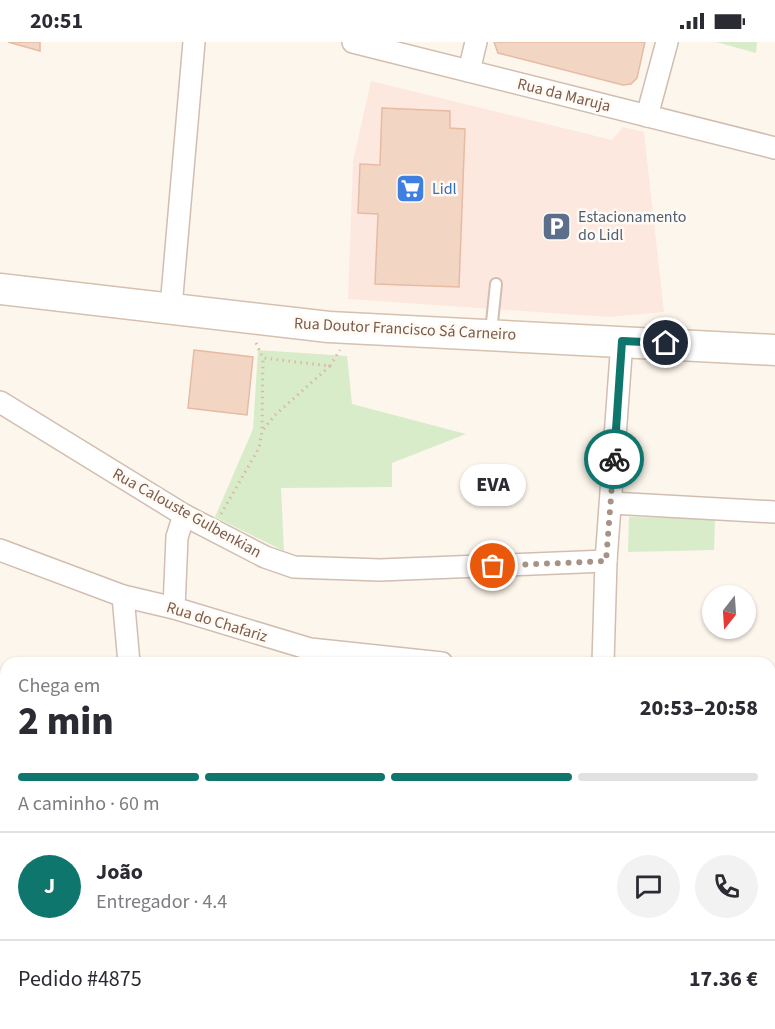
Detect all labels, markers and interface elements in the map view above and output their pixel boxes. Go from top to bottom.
text: 20:51 [30,5,83,37]
street label: Rua da Maruja [515,73,613,117]
supermarket icon: Lidl [395,173,427,205]
place label: Lidl [432,178,457,200]
place label: Estacionamento do Lidl [578,206,686,246]
parking icon: Estacionamento do Lidl [541,210,573,242]
street label: Rua Doutor Francisco Sá Carneiro [293,312,517,346]
pin [640,317,691,368]
icon: home [649,326,682,359]
courier [584,429,644,489]
icon: bike [598,443,631,476]
street label: Rua Calouste Gulbenkian [108,463,266,563]
callout: EVA [460,464,526,506]
text: EVA [476,471,510,499]
pin [467,540,518,591]
icon: bag [476,549,509,582]
north arrow [702,585,756,639]
map controls [702,585,756,639]
street label: Rua do Chafariz [164,596,270,648]
text: Chega em [18,672,100,700]
text: 20:53–20:58 [640,692,758,724]
text: 2 min [18,694,114,750]
text: A caminho · 60 m [18,790,159,818]
button: chat [617,855,680,918]
button: phone [695,855,758,918]
text: João [96,856,143,888]
text: J [44,870,55,902]
text: Entregador · 4.4 [96,888,227,916]
text: Pedido #4875 [18,963,142,995]
text: 17.36 € [689,963,758,995]

